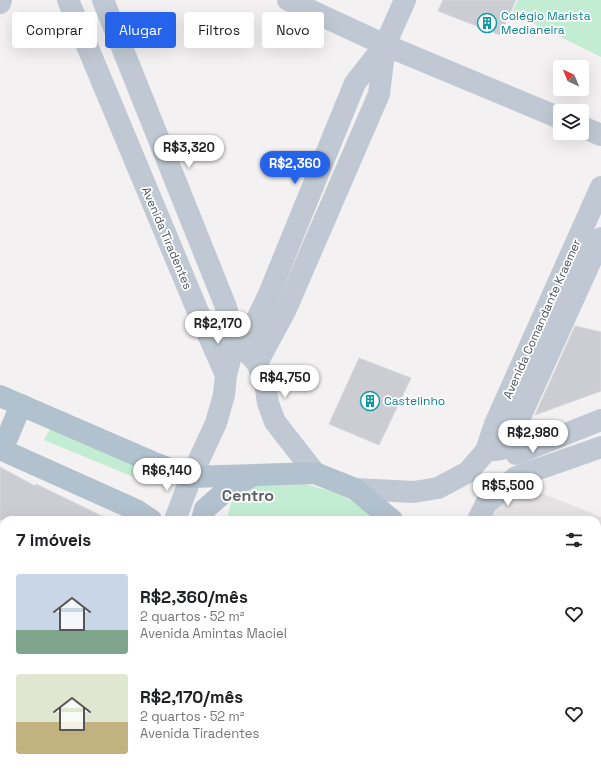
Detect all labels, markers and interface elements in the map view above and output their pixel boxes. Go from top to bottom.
place label: Colégio Marista Medianeira [501,8,591,38]
chip: Comprar [12,12,97,48]
chip: Alugar [105,12,176,48]
chip: Filtros [184,12,254,48]
chip: Novo [262,12,324,48]
building icon: Colégio Marista Medianeira [476,12,498,34]
north arrow [553,60,589,96]
map controls [553,60,589,140]
button: layers [553,104,589,140]
pin: R$3,320 [152,135,226,169]
text: R$3,320 [163,139,215,156]
pin: R$2,360 [258,151,332,185]
text: R$2,360 [269,155,321,172]
street label: Avenida Tiradentes [138,184,196,292]
street label: Avenida Comandante Kraemer [499,236,585,401]
pin: R$2,170 [181,311,255,345]
text: R$2,170 [194,315,242,332]
pin: R$4,750 [248,365,322,399]
text: R$4,750 [259,369,311,386]
building icon: Castelinho [359,390,381,412]
place label: Castelinho [384,393,445,409]
pin: R$2,980 [496,420,570,454]
text: R$2,980 [507,424,559,441]
pin: R$6,140 [130,458,204,492]
text: R$6,140 [142,462,192,479]
pin: R$5,500 [471,473,545,507]
text: R$5,500 [482,477,534,494]
district label: Centro [222,485,274,506]
text: 7 imóveis [16,529,91,551]
icon: filters [563,529,585,551]
text: R$2,360/mês [140,586,248,608]
icon: home [48,590,96,638]
icon: heart [563,603,585,625]
text: 2 quartos · 52 m² [140,608,244,625]
text: Avenida Amintas Maciel [140,625,287,642]
text: R$2,170/mês [140,686,243,708]
icon: home [48,690,96,738]
icon: heart [563,703,585,725]
text: 2 quartos · 52 m² [140,708,244,725]
text: Avenida Tiradentes [140,725,259,742]

